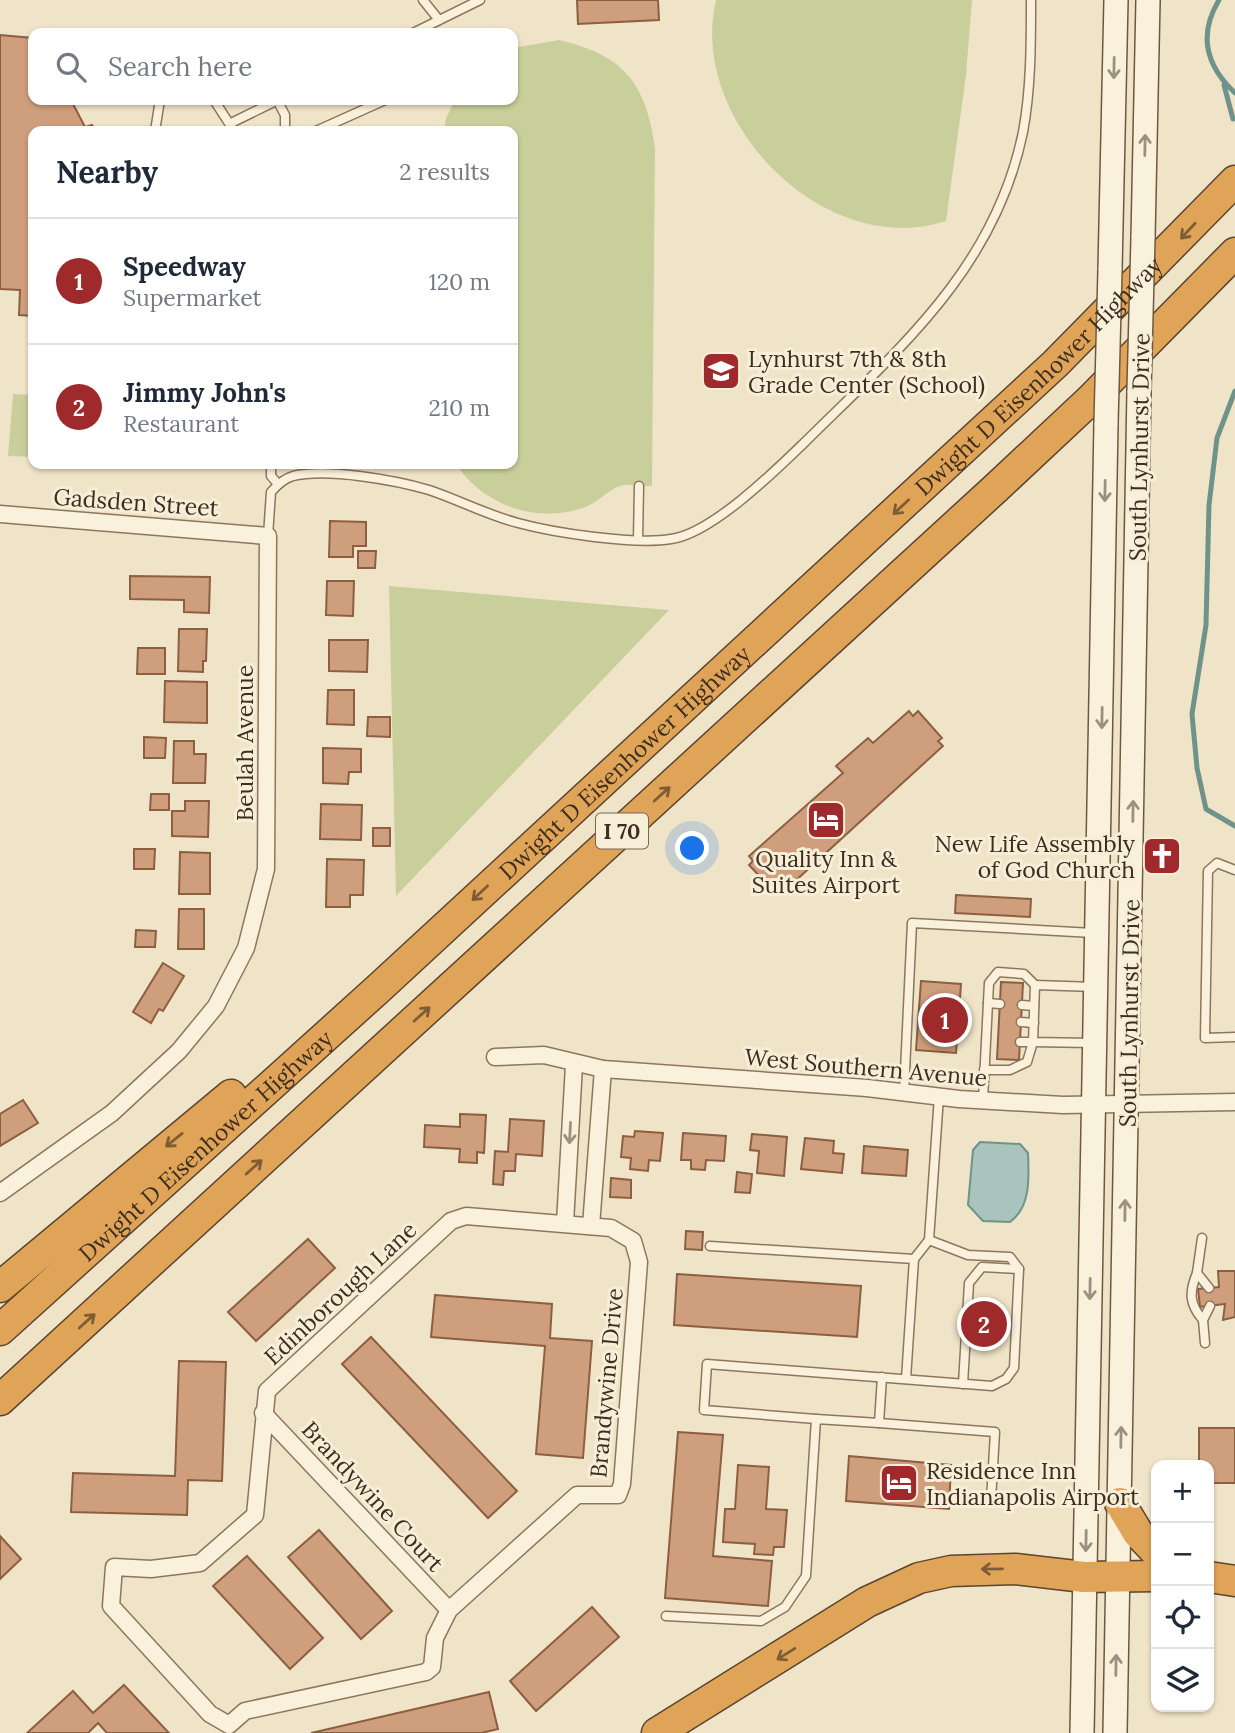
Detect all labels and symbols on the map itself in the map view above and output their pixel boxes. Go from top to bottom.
one-way arrow [1107,56,1121,79]
one-way arrow [1138,134,1152,157]
one-way arrow [1180,222,1197,239]
street label: Dwight D Eisenhower Highway [908,250,1168,501]
street label: South Lynhurst Drive [1123,333,1155,561]
place label: Lynhurst 7th & 8th Grade Center (School) [748,344,985,400]
school or university icon: Lynhurst 7th & 8th Grade Center (School) [700,350,742,392]
one-way arrow [1099,479,1112,502]
street label: Gadsden Street [53,482,220,522]
one-way arrow [893,499,910,516]
street label: Dwight D Eisenhower Highway [492,638,756,885]
street label: Beulah Avenue [230,665,259,821]
one-way arrow [1095,707,1109,730]
one-way arrow [653,786,671,802]
hotel icon: Quality Inn & Suites Airport [805,799,847,841]
one-way arrow [1126,800,1140,823]
road number: I 70 [596,814,648,848]
place label: New Life Assembly of God Church [935,829,1136,884]
your location [675,831,709,865]
church icon: New Life Assembly of God Church [1141,835,1183,877]
place label: Quality Inn & Suites Airport [752,844,900,899]
one-way arrow [471,885,489,901]
street label: South Lynhurst Drive [1113,899,1145,1127]
pin: 1 [922,994,968,1046]
one-way arrow [413,1005,430,1022]
street label: Dwight D Eisenhower Highway [72,1023,338,1267]
street label: West Southern Avenue [743,1042,989,1092]
one-way arrow [563,1121,576,1144]
one-way arrow [166,1133,184,1148]
one-way arrow [245,1159,262,1176]
one-way arrow [1118,1199,1131,1222]
street label: Edinborough Lane [258,1215,422,1371]
one-way arrow [1084,1277,1097,1300]
street label: Brandywine Drive [583,1287,629,1479]
pin: 2 [961,1298,1007,1350]
one-way arrow [78,1313,96,1329]
street label: Brandywine Court [296,1415,450,1577]
one-way arrow [1114,1426,1127,1449]
place label: Residence Inn Indianapolis Airport [926,1456,1139,1511]
hotel icon: Residence Inn Indianapolis Airport [878,1462,920,1504]
one-way arrow [1079,1529,1092,1552]
one-way arrow [981,1563,1004,1576]
one-way arrow [777,1647,797,1661]
one-way arrow [1109,1654,1122,1677]

